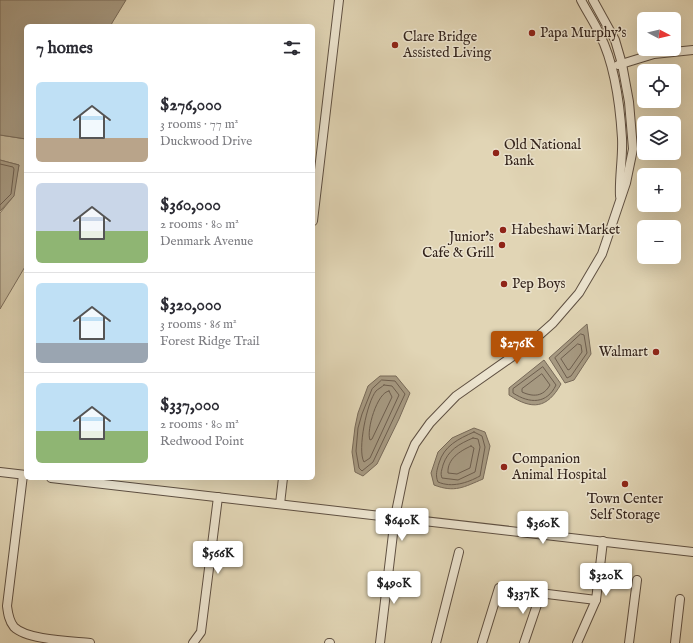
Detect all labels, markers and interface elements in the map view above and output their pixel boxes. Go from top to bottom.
north arrow [637,12,681,56]
map controls [637,12,681,264]
place label: Papa Murphy's [540,24,627,42]
place label: Clare Bridge Assisted Living [402,28,492,62]
marker: Papa Murphy's [527,28,537,38]
icon: filters [281,37,303,59]
text: 7 homes [36,38,93,59]
marker: Clare Bridge Assisted Living [390,40,400,50]
button: locate [637,64,681,108]
text: $276,000 [160,95,222,116]
icon: home [68,98,116,146]
text: 3 rooms · 77 m² [160,116,238,133]
button: layers [637,116,681,160]
text: Duckwood Drive [160,133,252,150]
place label: Old National Bank [504,136,581,170]
marker: Old National Bank [491,148,501,158]
button: + [637,168,681,212]
text: $360,000 [160,195,221,216]
icon: home [68,199,116,247]
text: 2 rooms · 80 m² [160,216,239,233]
button: − [637,220,681,264]
place label: Habeshawi Market [511,221,620,239]
marker: Habeshawi Market [498,225,508,235]
place label: Junior's Cafe & Grill [422,228,494,262]
text: Denmark Avenue [160,233,253,250]
marker: Junior's Cafe & Grill [497,240,507,250]
place label: Pep Boys [512,275,566,293]
marker: Pep Boys [499,279,509,289]
text: $320,000 [160,295,222,316]
icon: home [68,299,116,347]
text: 3 rooms · 86 m² [160,316,237,333]
pin: $276K [489,331,545,365]
text: Forest Ridge Trail [160,333,260,350]
text: $276K [500,335,534,352]
place label: Walmart [599,343,648,361]
marker: Walmart [651,347,661,357]
text: $337,000 [160,395,220,416]
icon: home [68,399,116,447]
text: 2 rooms · 80 m² [160,416,239,433]
text: Redwood Point [160,433,244,450]
place label: Companion Animal Hospital [511,450,607,484]
marker: Companion Animal Hospital [499,462,509,472]
marker: Town Center Self Storage [620,479,630,489]
place label: Town Center Self Storage [587,490,663,524]
pin: $640K [374,508,430,542]
pin: $360K [515,511,571,545]
text: $640K [385,512,419,529]
text: $360K [526,515,560,532]
pin: $566K [190,541,246,575]
text: $566K [202,545,234,562]
pin: $320K [578,563,634,597]
text: $320K [589,567,623,584]
pin: $490K [366,571,422,605]
text: $490K [376,575,412,592]
pin: $337K [495,581,551,615]
text: $337K [507,585,539,602]

